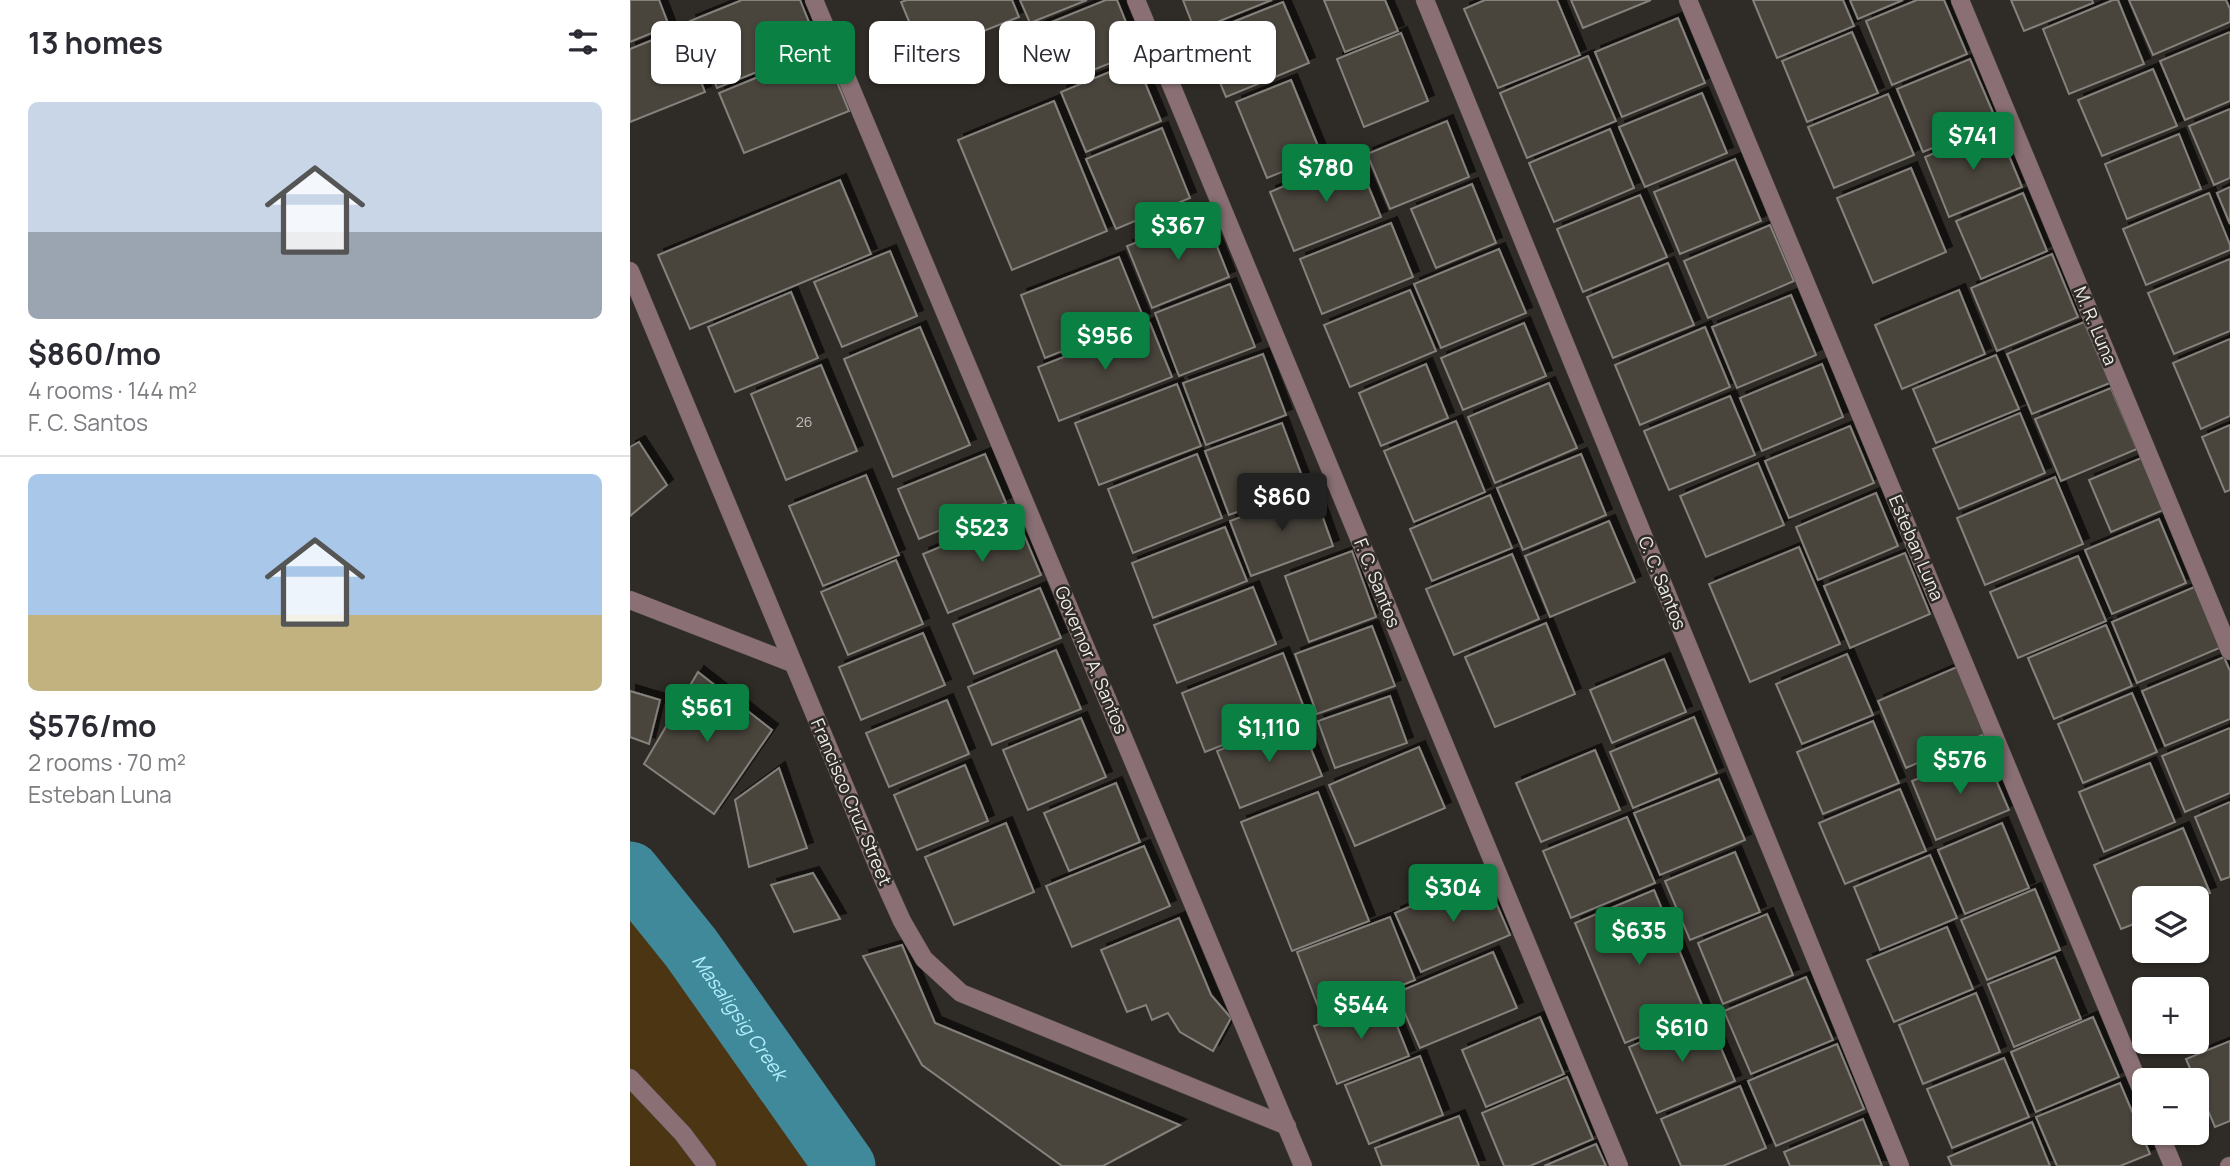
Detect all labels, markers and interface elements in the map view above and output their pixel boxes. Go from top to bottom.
chip: Buy [651,21,741,84]
chip: Rent [755,21,855,84]
chip: Filters [869,21,985,84]
chip: New [999,21,1095,84]
chip: Apartment [1109,21,1276,84]
text: 13 homes [28,22,163,63]
icon: filters [564,23,602,61]
pin: $741 [1932,113,2014,172]
text: $741 [1948,119,1998,151]
pin: $780 [1285,144,1367,204]
icon: home [252,147,378,273]
text: $780 [1298,151,1354,183]
pin: $367 [1137,202,1219,262]
text: $367 [1151,209,1205,241]
street label: M. R. Luna [2069,283,2123,369]
pin: $956 [1064,312,1146,372]
text: $956 [1077,319,1133,351]
text: $860/mo [28,333,161,374]
text: 4 rooms · 144 m² [28,374,197,406]
text: F. C. Santos [28,406,148,438]
house number: 26 [796,412,812,431]
pin: $860 [1241,474,1323,533]
text: $860 [1253,480,1311,512]
street label: Esteban Luna [1884,491,1950,604]
pin: $523 [941,504,1023,564]
text: $523 [955,511,1009,543]
icon: home [252,519,378,645]
street label: C. C. Santos [1633,532,1693,633]
street label: F. C. Santos [1349,535,1407,631]
street label: Governor A. Santos [1050,582,1134,737]
pin: $561 [666,684,748,744]
text: $561 [681,691,733,723]
pin: $1,110 [1212,704,1326,764]
text: $576/mo [28,705,156,746]
text: $1,110 [1237,711,1301,743]
street label: Francisco Cruz Street [806,714,898,889]
pin: $576 [1919,736,2001,796]
text: $576 [1933,743,1987,775]
text: 2 rooms · 70 m² [28,746,186,778]
text: Esteban Luna [28,778,172,810]
pin: $304 [1412,864,1494,924]
text: $304 [1425,871,1481,903]
map controls [2132,886,2209,1145]
button: layers [2132,886,2209,963]
pin: $635 [1598,908,1680,967]
text: $635 [1611,914,1667,946]
water label: Masaligsig Creek [686,949,795,1087]
button: + [2132,977,2209,1054]
pin: $544 [1320,982,1402,1041]
text: $544 [1333,988,1389,1020]
pin: $610 [1641,1004,1723,1064]
text: $610 [1655,1011,1709,1043]
button: − [2132,1068,2209,1145]

